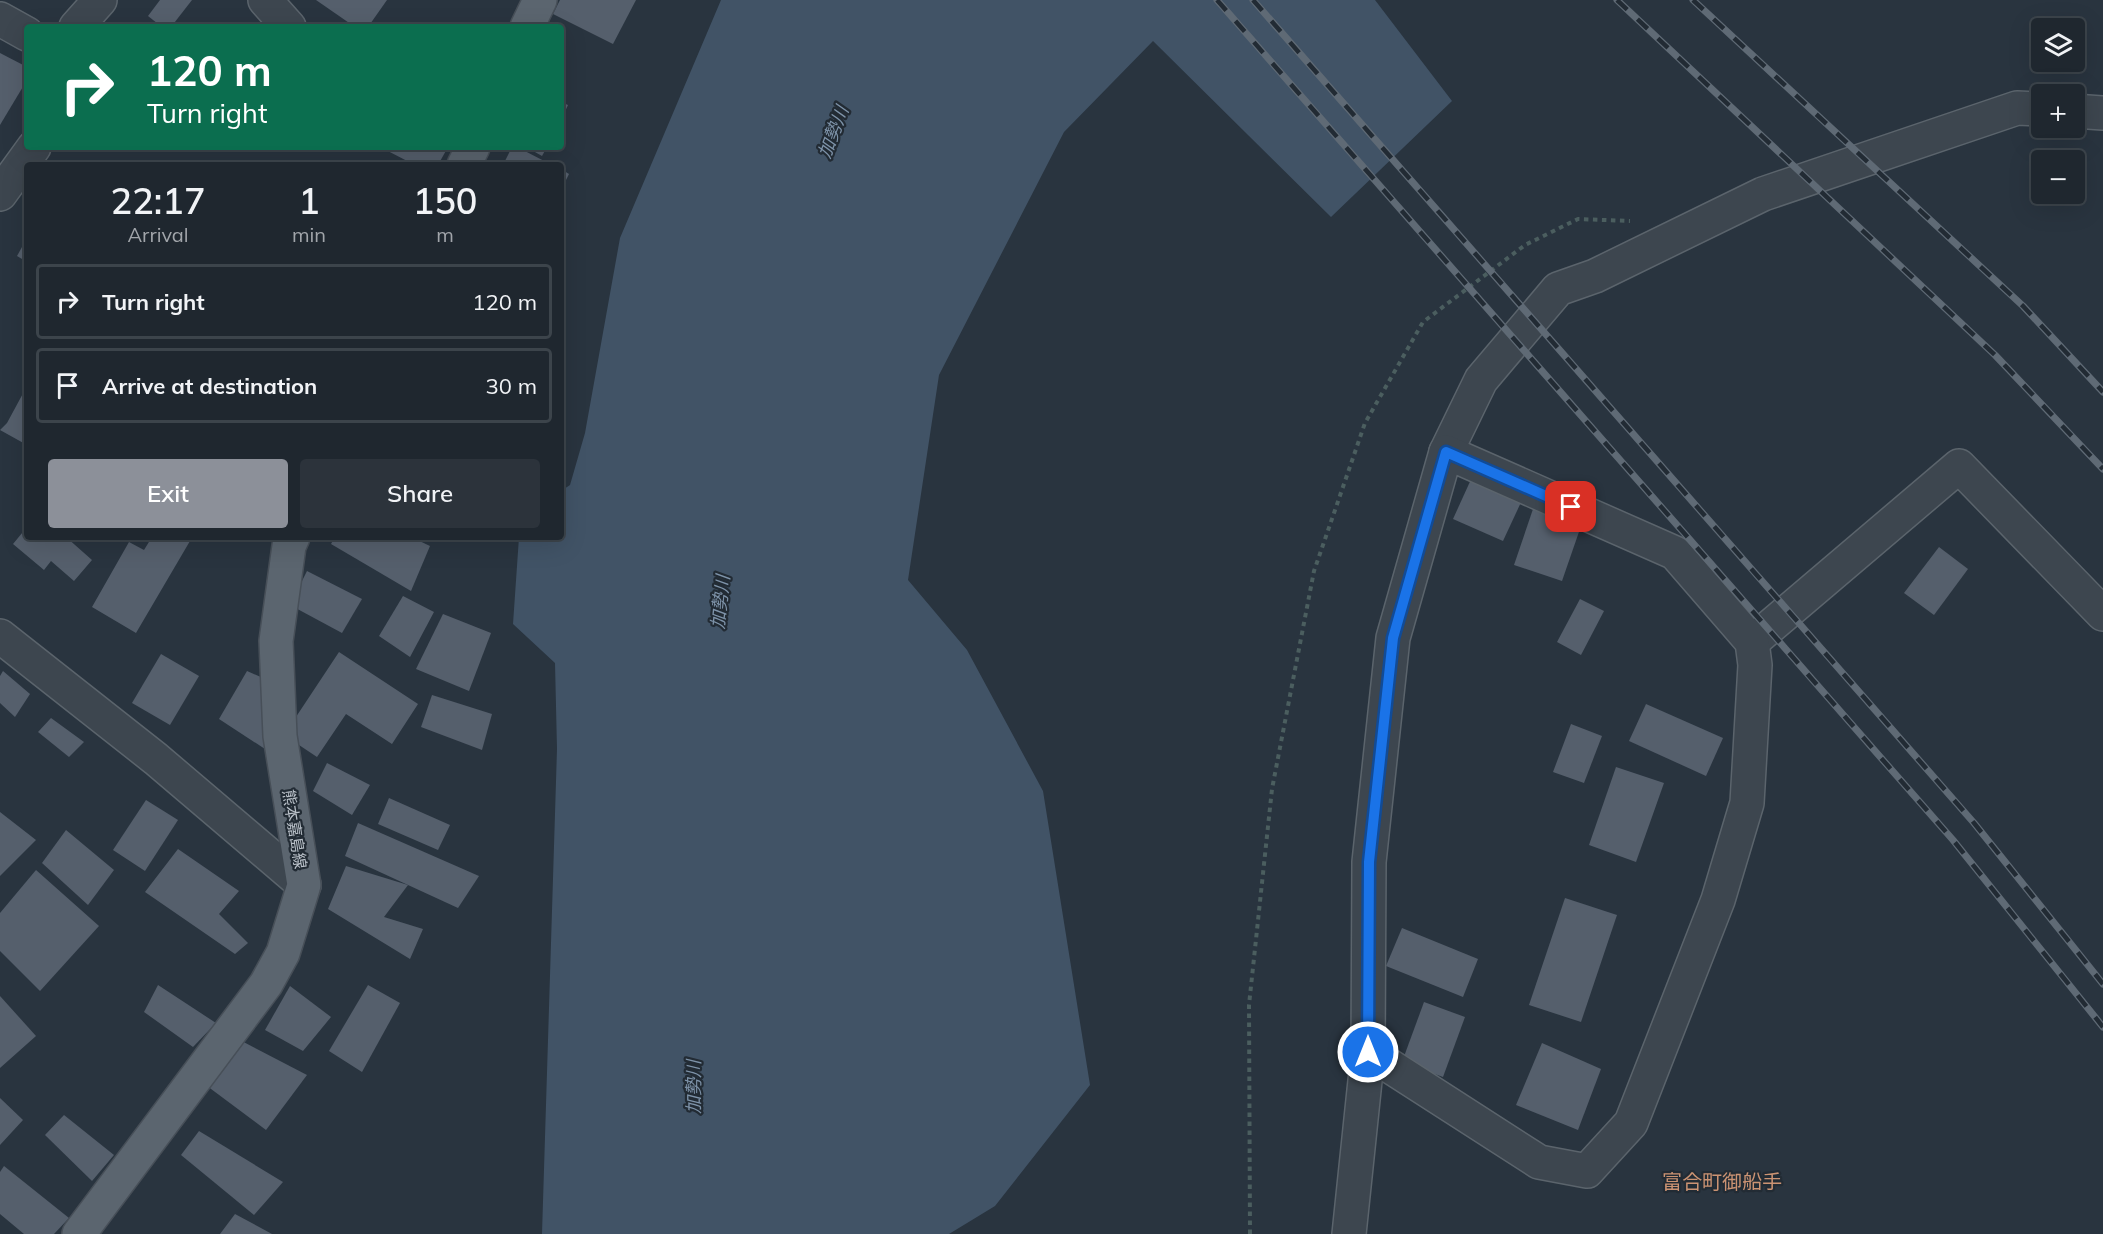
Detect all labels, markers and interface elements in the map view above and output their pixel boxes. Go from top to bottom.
map controls [2031,18,2085,204]
button: layers [2031,18,2085,72]
text: 120 m [147,44,272,97]
icon: right [48,48,126,126]
button: + [2031,84,2085,138]
text: Turn right [147,96,267,130]
water label: 加勢川 [813,101,854,161]
button: − [2031,150,2085,204]
text: 22:17 [111,178,205,223]
text: 1 [298,178,320,223]
text: 150 [413,178,477,223]
text: Arrival [127,222,189,247]
text: min [292,222,326,247]
text: m [436,222,454,247]
icon: right [51,285,84,318]
text: Turn right [102,288,205,316]
text: 120 m [472,288,537,316]
icon: arrive [51,369,84,402]
text: Arrive at destination [102,372,317,400]
text: 30 m [486,372,537,400]
button: Exit [48,459,288,528]
button: Share [300,459,540,528]
pin [1545,481,1596,532]
icon: arrive [1554,490,1587,523]
water label: 加勢川 [706,572,734,630]
street label: 熊本嘉島線 [279,788,311,870]
position arrow [1336,1020,1400,1084]
water label: 加勢川 [682,1058,705,1114]
district label: 富合町御船手 [1662,1169,1782,1194]

